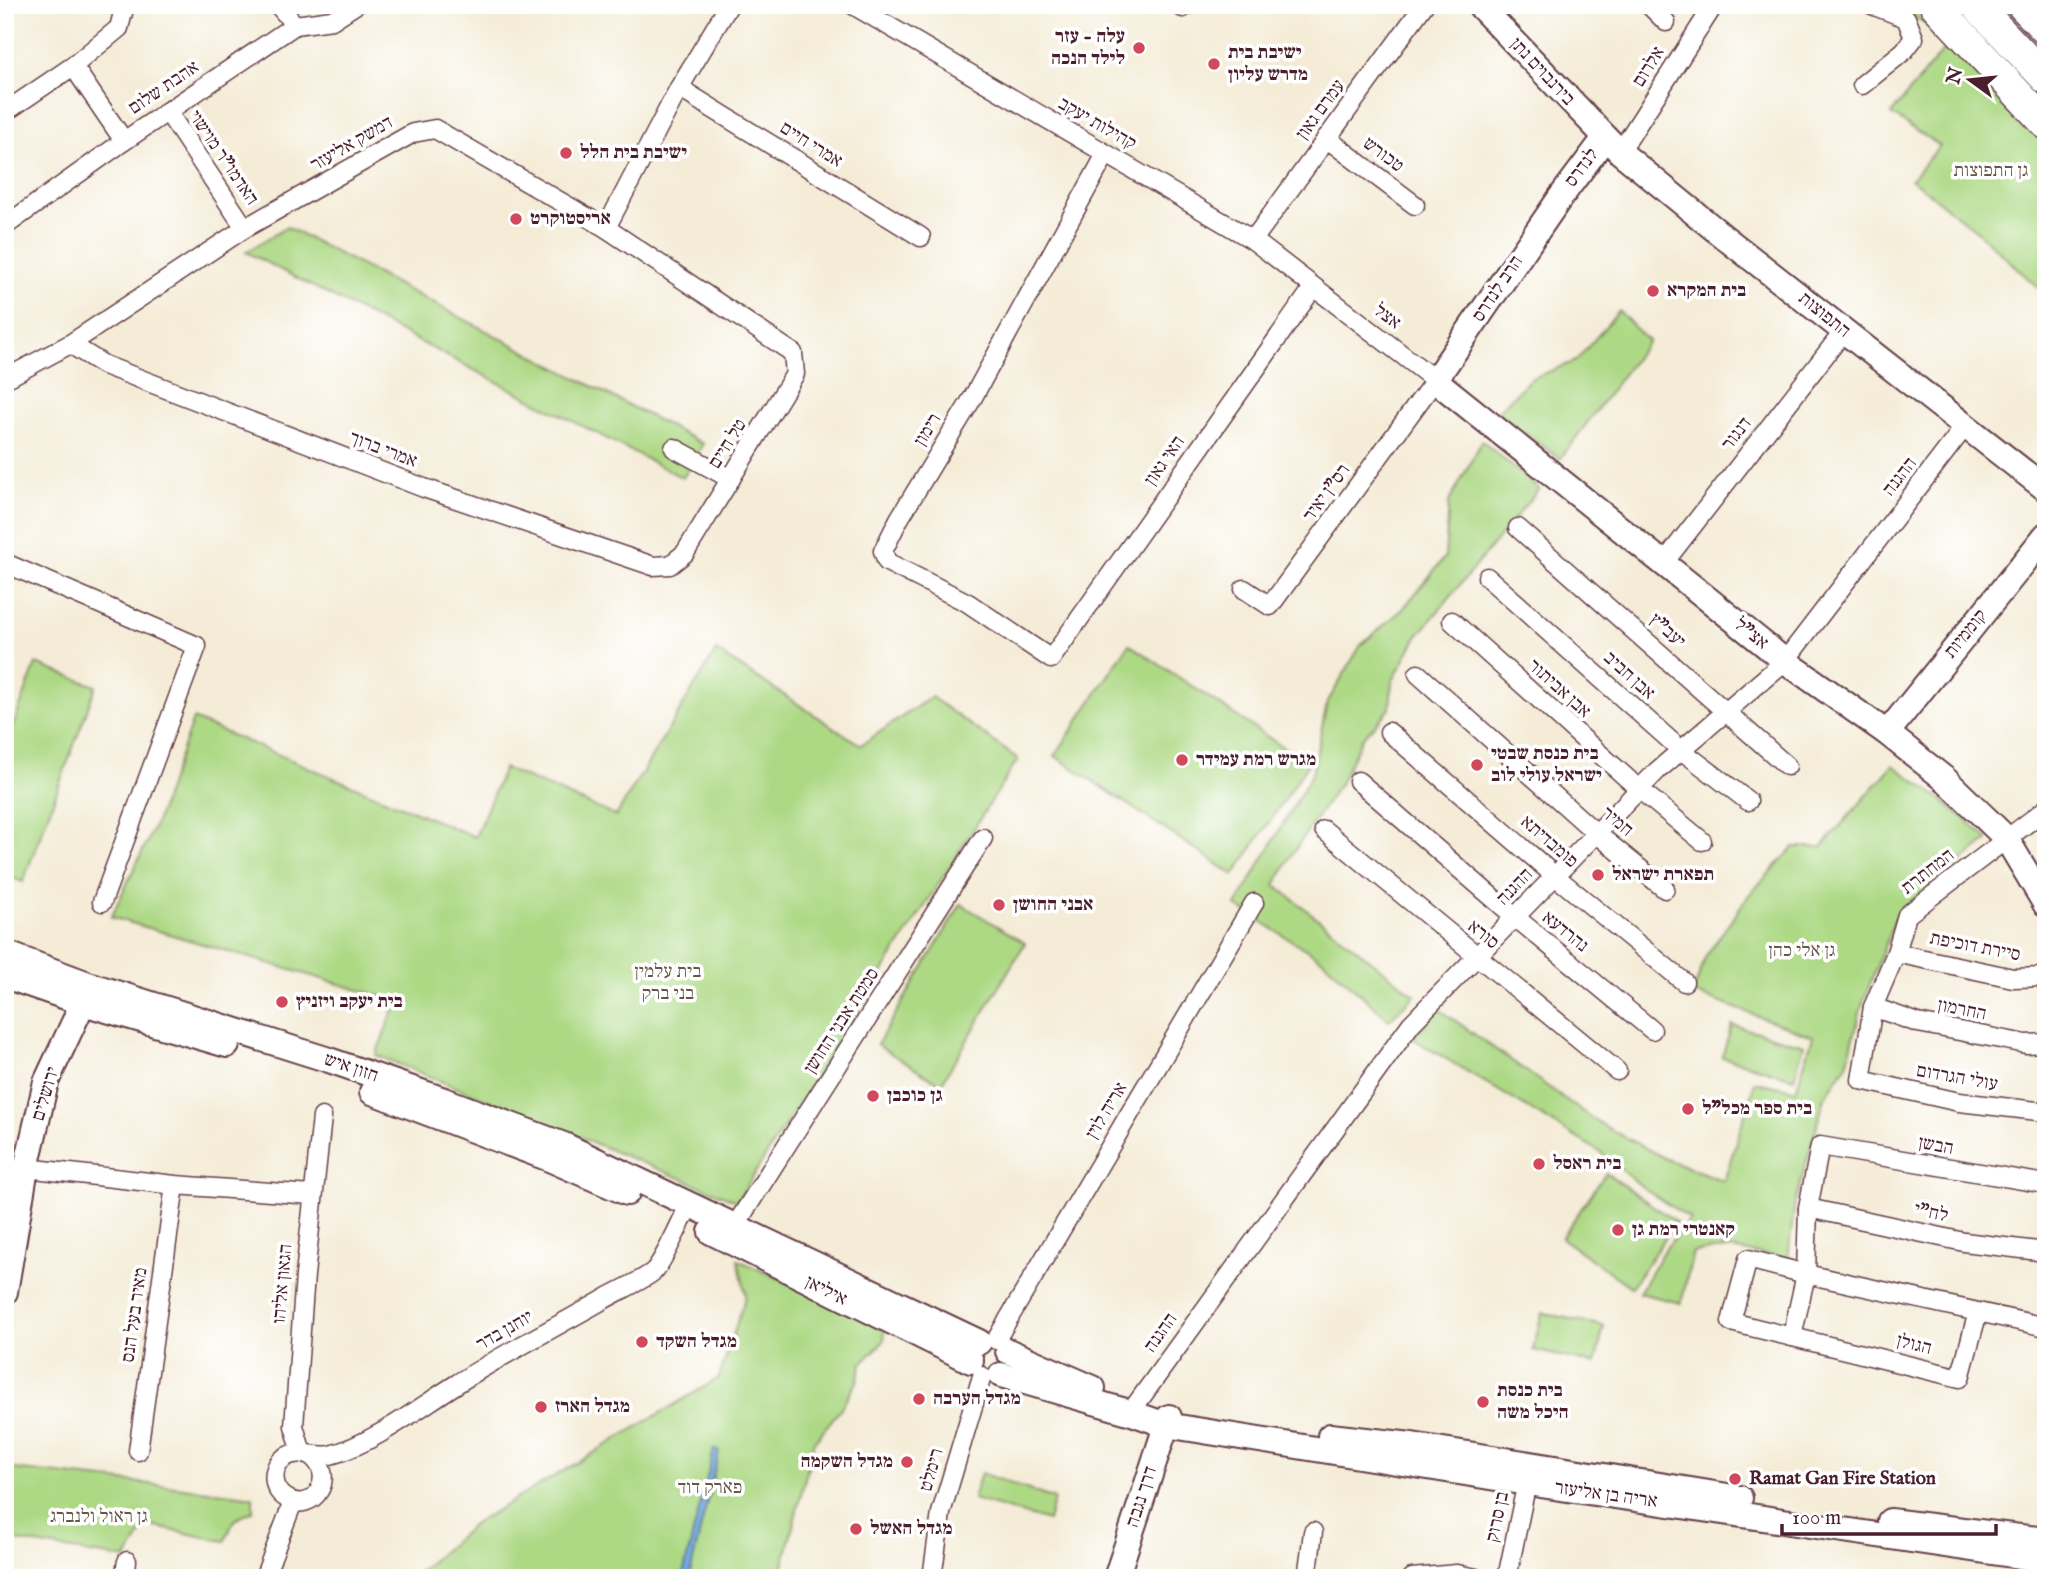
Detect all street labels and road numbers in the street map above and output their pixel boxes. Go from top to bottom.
street label: בירנבוים נתן [1504,33,1580,111]
street label: אלרום [1627,42,1671,92]
street label: אהבת שלום [124,56,204,120]
street label: עמרם גאון [1291,75,1351,145]
street label: קהילות יעקב [1053,92,1141,156]
street label: האדמו"ר מוישוי [182,106,264,210]
street label: דמשק אליעזר [306,111,398,177]
street label: אמרי חיים [775,116,847,174]
street label: טכורש [1358,132,1408,178]
street label: לנדרס [1560,144,1604,192]
street label: הרב לנדרס [1467,251,1529,327]
street label: התפוצות [1793,287,1855,343]
street label: אצל [1368,299,1406,335]
street label: רימון [909,409,947,451]
street label: דנגור [1717,413,1757,455]
street label: טל חיים [703,415,753,473]
street label: אמרי ברוך [345,426,421,474]
street label: האי גאון [1139,431,1191,491]
street label: ההגנה [1877,453,1923,501]
street label: רס"ן יאיר [1298,459,1356,527]
street label: קוממיות [1939,605,1993,663]
street label: יעב"ץ [1644,608,1690,654]
street label: אצ"ל [1729,613,1773,655]
street label: אבן חביב [1598,646,1660,706]
street label: אבן אביתור [1522,654,1596,724]
street label: חמיר [1596,802,1638,842]
street label: פומבדיתא [1515,810,1583,874]
street label: המחתרת [1896,844,1960,900]
street label: ההגנה [1491,863,1539,911]
street label: נהרדעא [1537,906,1593,958]
street label: סורא [1462,915,1504,955]
street label: סיירת דוכיפת [1928,926,2022,968]
street label: סמטת אבני החושן [799,964,885,1078]
street label: החרמון [1936,994,1988,1026]
street label: חזון איש [321,1048,381,1088]
street label: עולי הגרדום [1914,1059,2000,1097]
street label: ירושלים [26,1064,66,1124]
street label: אריה לוין [1081,1078,1133,1144]
street label: הבשן [1917,1131,1955,1161]
street label: לח"י [1912,1198,1950,1228]
street label: הגאון אליהו [268,1243,298,1325]
street label: מאיר בעל הנס [116,1266,154,1364]
street label: איליאן [801,1270,851,1312]
street label: יוחנן בדר [472,1305,538,1357]
street label: ההגנה [1139,1308,1183,1358]
street label: הגולן [1894,1329,1934,1361]
street label: רימלט [914,1446,950,1494]
street label: דרך נגבה [1121,1463,1163,1531]
street label: אריה בן אליעזר [1553,1476,1659,1514]
street label: בן סרוק [1481,1490,1515,1544]

